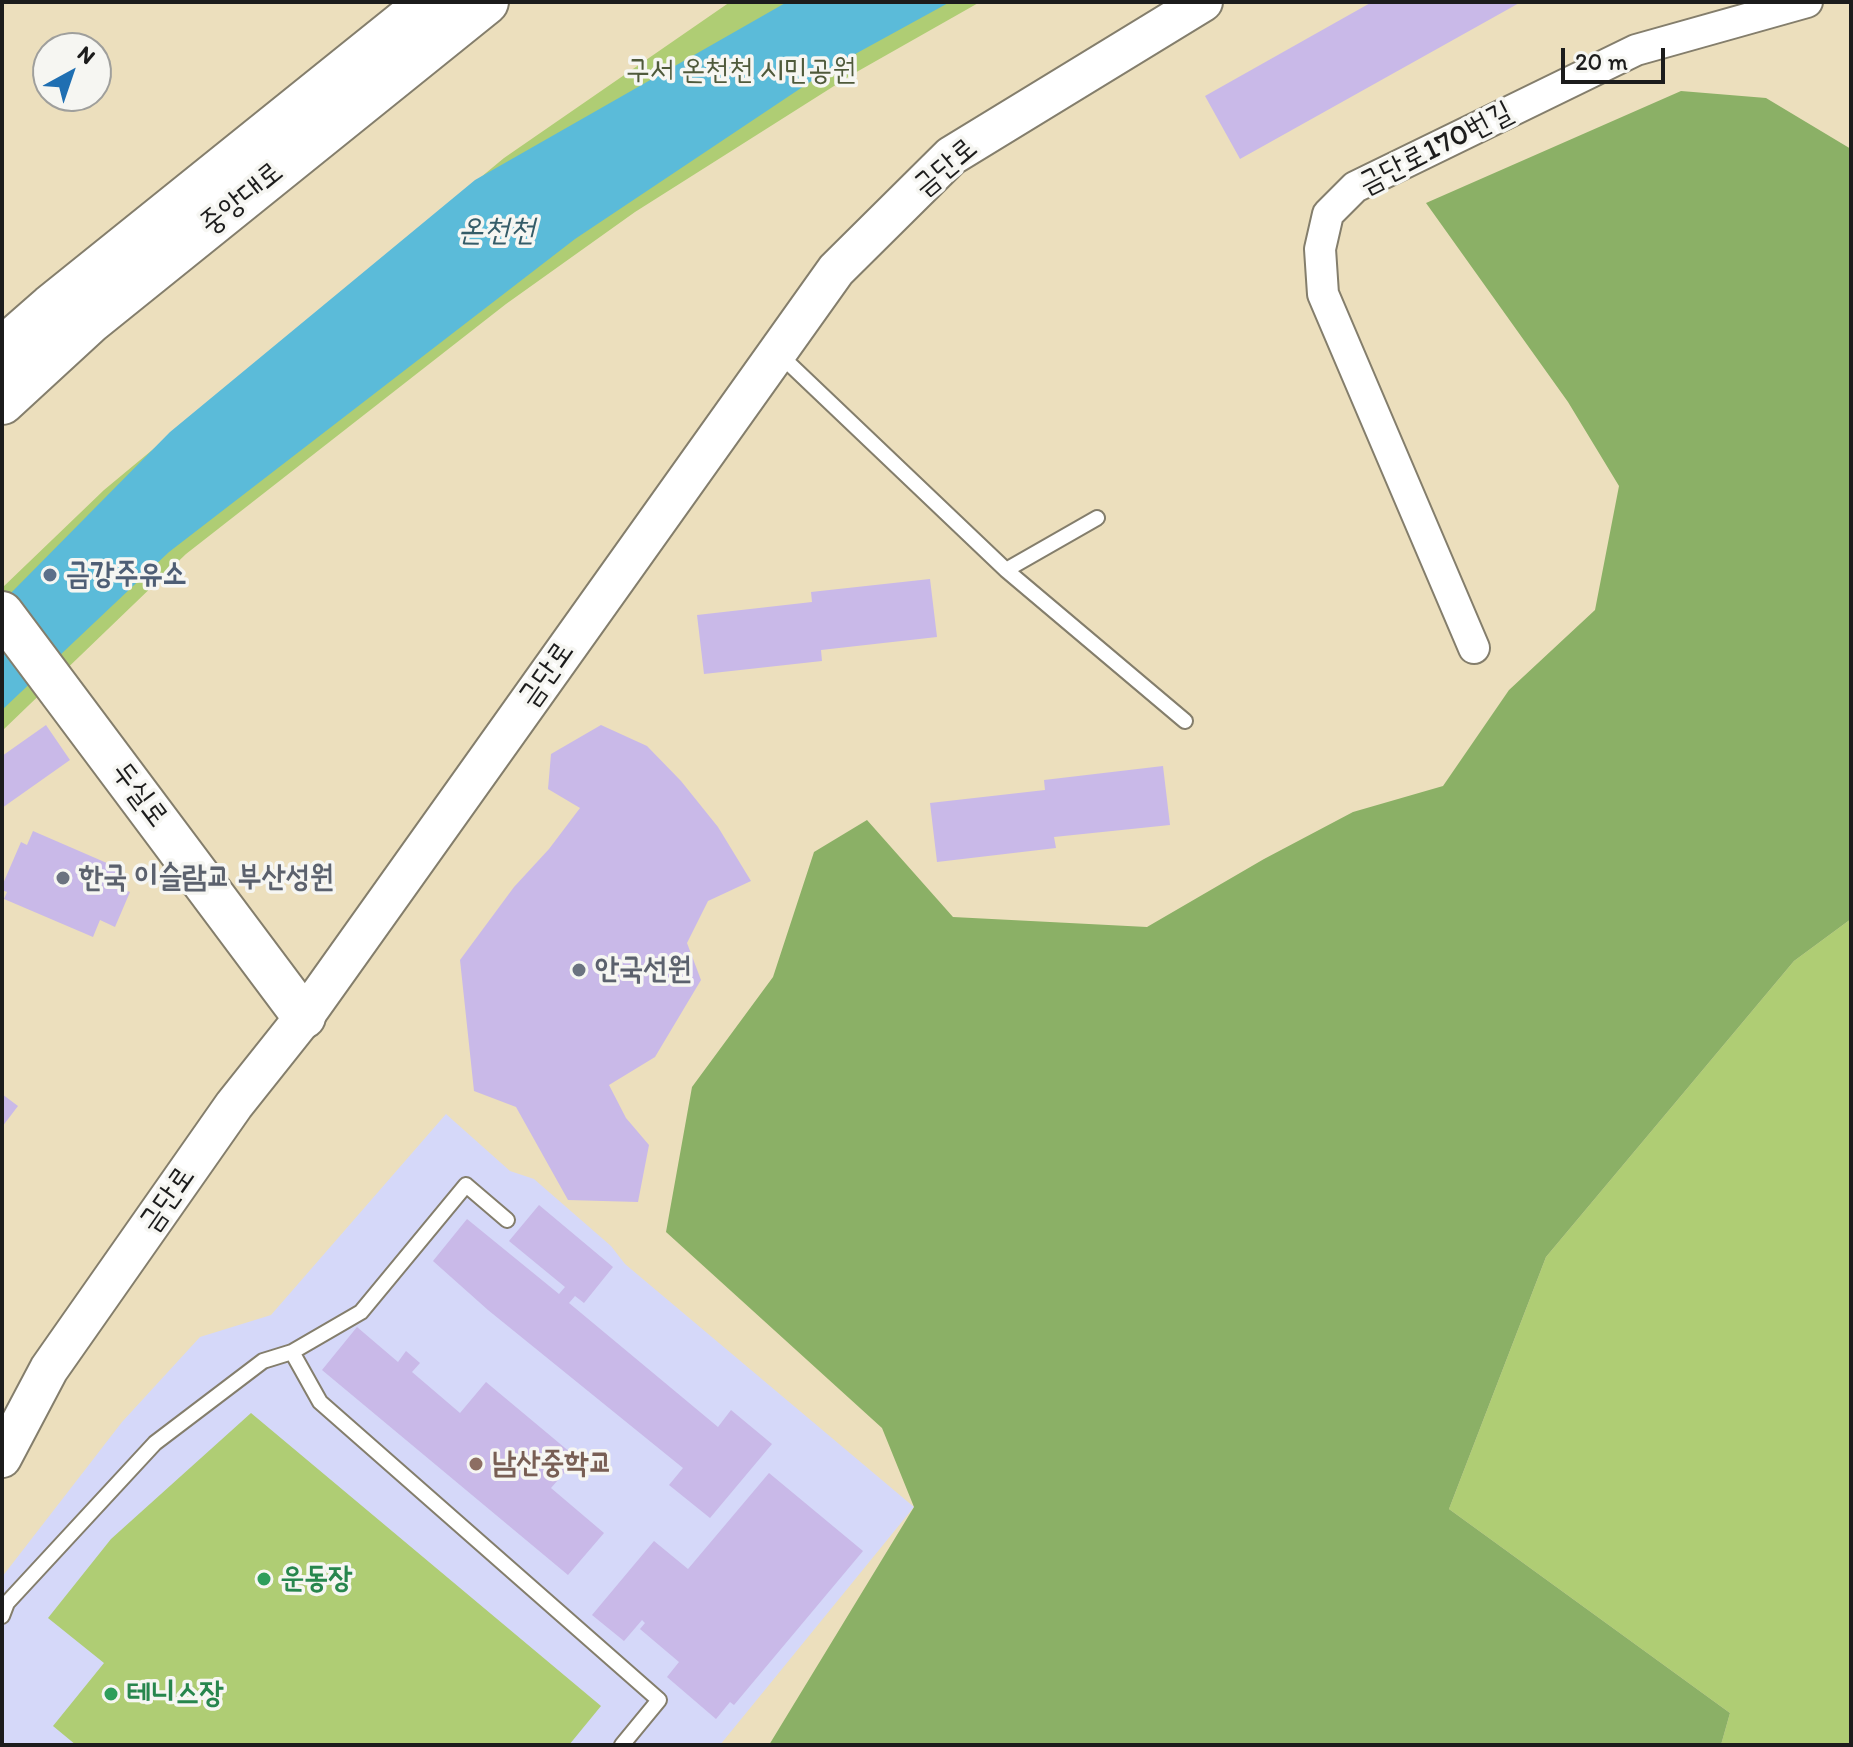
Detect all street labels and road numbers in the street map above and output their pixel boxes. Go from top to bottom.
street label: 금단로170번길 [1353,95,1519,203]
street label: 금단로 [907,131,985,205]
street label: 중앙대로 [193,155,291,243]
street label: 금단로 [511,635,583,715]
street label: 두실로 [103,755,175,835]
street label: 금단로 [132,1160,204,1240]

